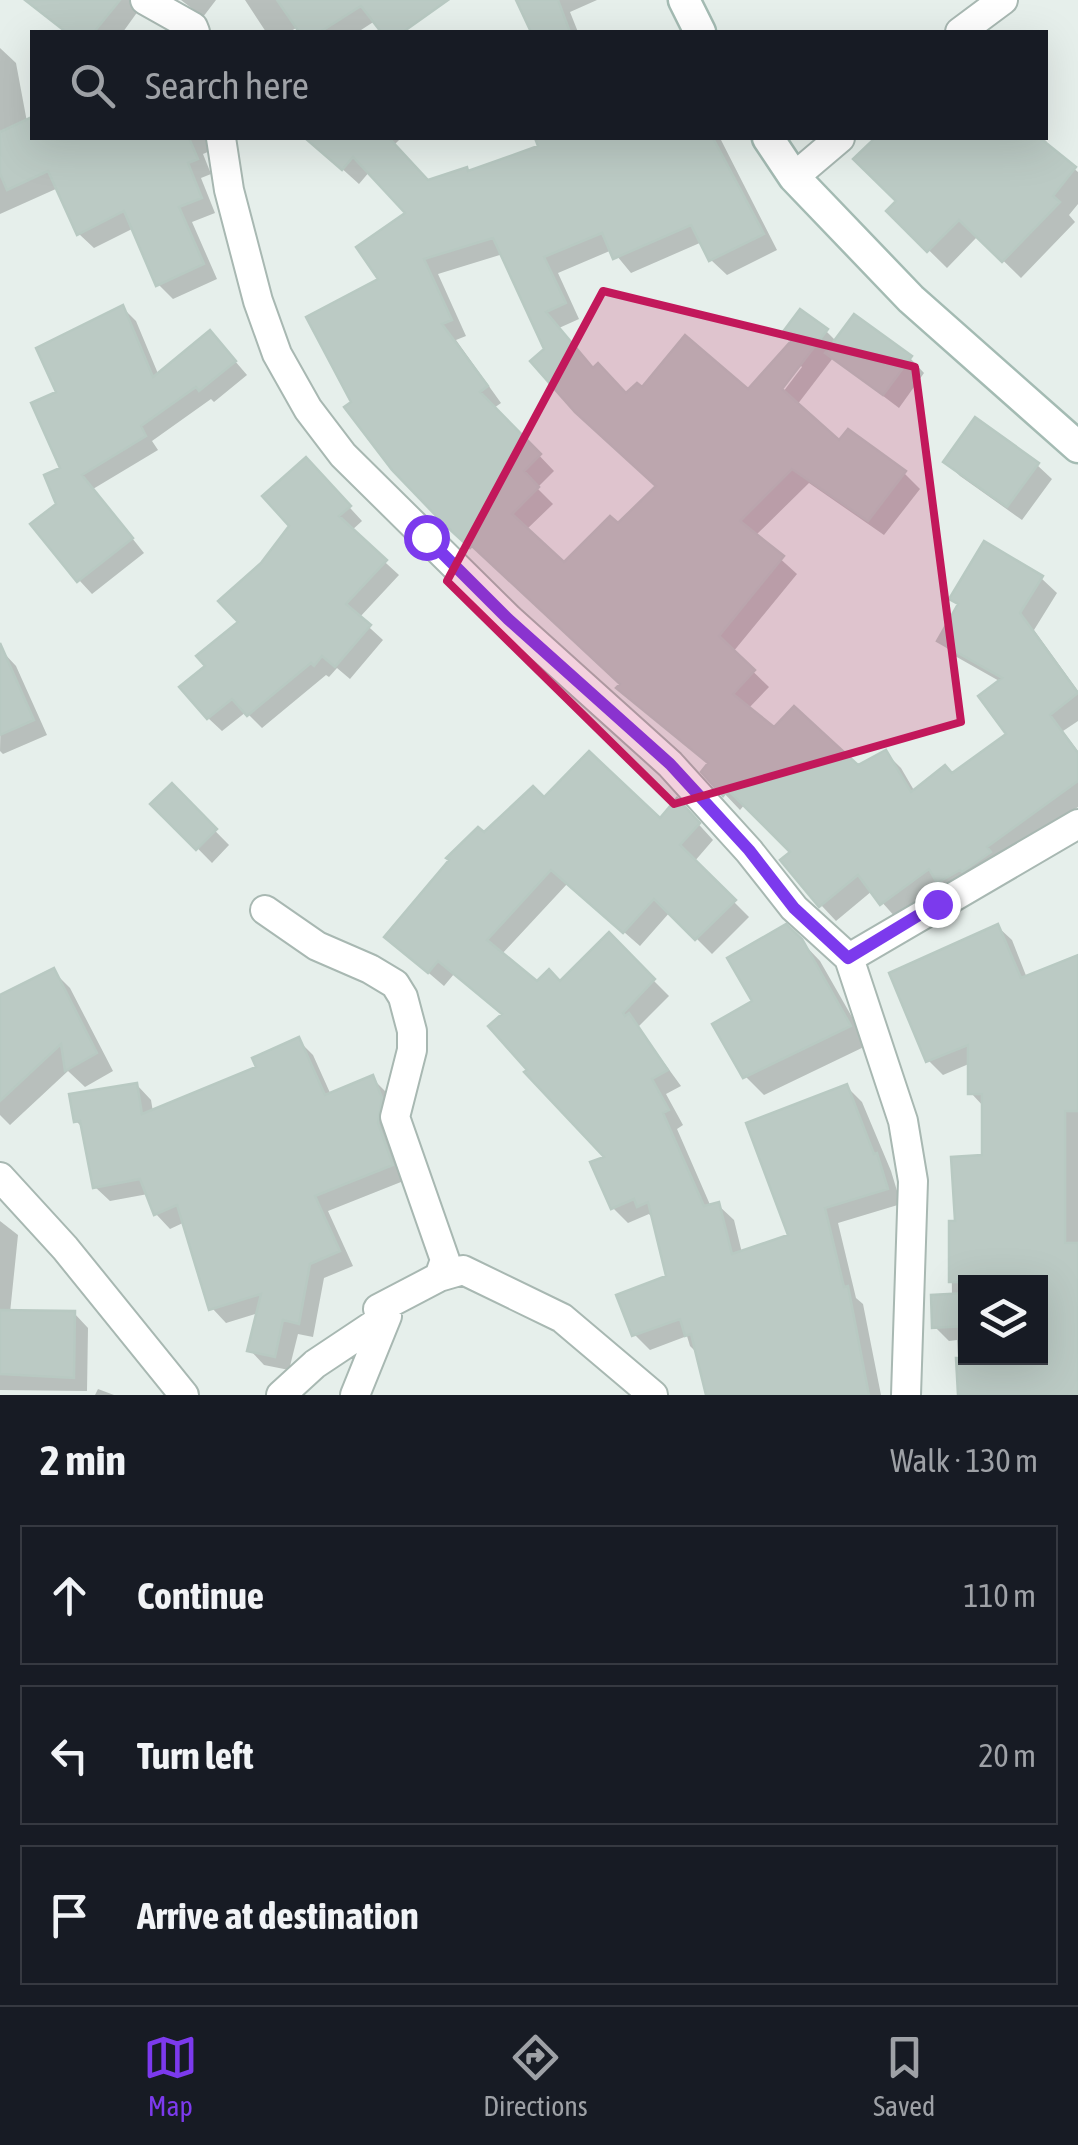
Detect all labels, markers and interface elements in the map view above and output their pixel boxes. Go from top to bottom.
search box [30,30,1048,140]
icon: search [65,58,120,113]
text: Search here [145,64,309,107]
route start [404,515,450,561]
route end [915,882,961,928]
map controls [958,1275,1048,1365]
button: layers [958,1275,1048,1365]
text: 2 min [40,1436,126,1484]
text: Walk · 130 m [890,1442,1038,1479]
icon: ahead [42,1568,97,1623]
text: Continue [137,1574,264,1617]
text: 110 m [963,1577,1036,1614]
icon: left [42,1728,97,1783]
text: Turn left [137,1734,253,1777]
text: 20 m [978,1737,1036,1774]
icon: arrive [42,1888,97,1943]
text: Arrive at destination [137,1894,419,1937]
tab: Map [143,2030,198,2122]
tab: Directions [483,2030,588,2122]
tab: Saved [873,2030,935,2122]

